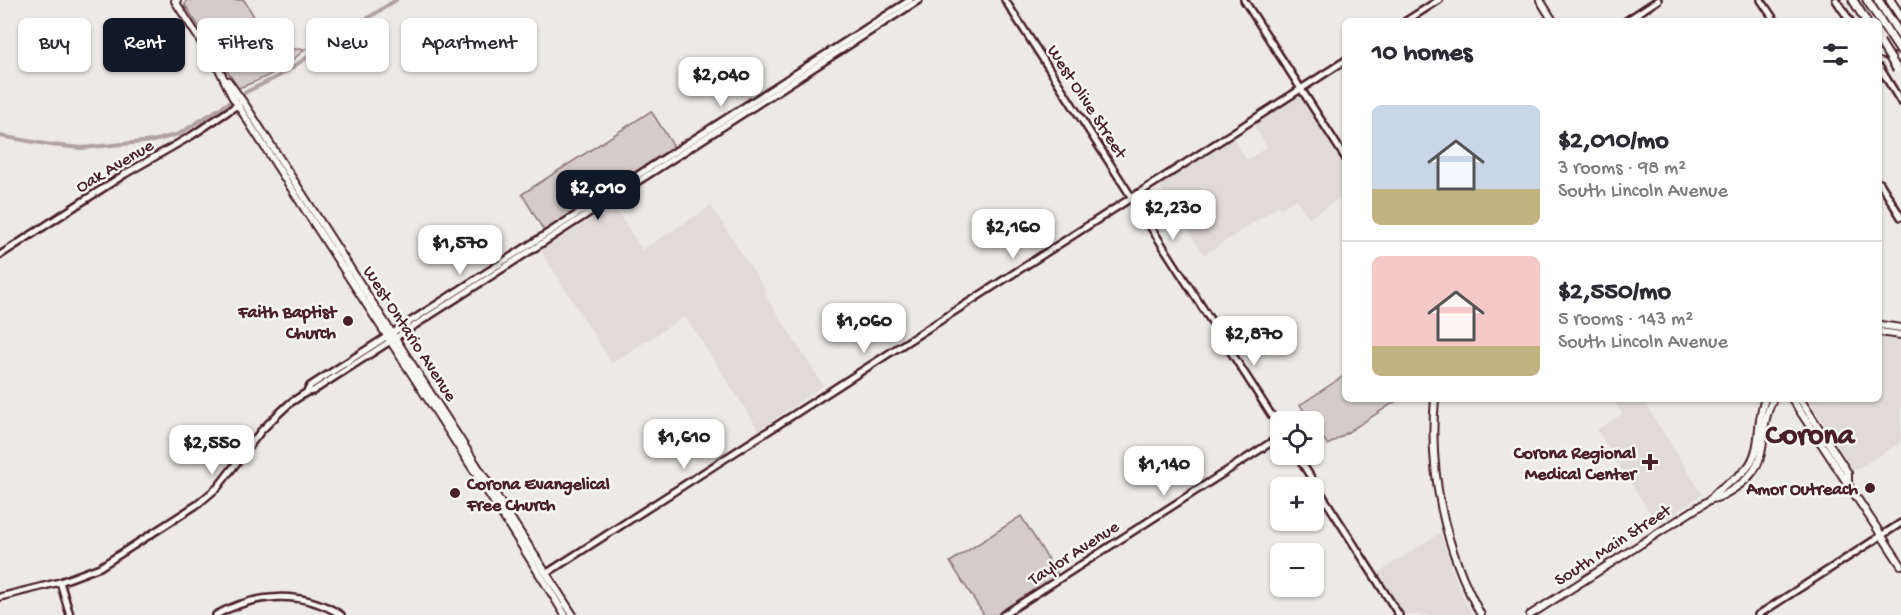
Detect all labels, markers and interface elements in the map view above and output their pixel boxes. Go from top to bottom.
chip: Buy [18,18,91,72]
chip: Rent [103,18,185,72]
chip: Filters [197,18,294,72]
chip: New [306,18,389,72]
chip: Apartment [401,18,537,72]
icon: filters [1819,38,1852,71]
text: 10 homes [1372,39,1472,70]
street label: West Olive Street [1041,42,1131,164]
pin: $2,040 [672,57,770,108]
text: $2,040 [692,65,750,88]
text: $2,010/mo [1558,127,1669,158]
icon: home [1420,129,1492,201]
street label: Oak Avenue [72,135,159,199]
text: 3 rooms · 98 m² [1558,158,1686,181]
pin: $2,010 [549,170,647,221]
text: $2,010 [570,178,626,201]
text: South Lincoln Avenue [1558,181,1728,204]
pin: $2,230 [1124,190,1222,241]
text: $2,230 [1145,198,1201,221]
pin: $2,160 [964,209,1062,260]
text: $2,160 [986,217,1040,240]
pin: $1,570 [411,225,509,276]
text: $1,570 [432,233,488,256]
street label: West Ontario Avenue [357,263,461,407]
text: $2,550/mo [1558,278,1671,309]
icon: home [1420,280,1492,352]
place label: Faith Baptist Church [237,303,338,345]
pin: $1,060 [815,303,913,354]
text: 5 rooms · 143 m² [1558,309,1693,332]
text: $1,060 [836,311,892,334]
marker: Faith Baptist Church [341,314,355,328]
pin: $2,870 [1205,316,1303,367]
text: $2,870 [1225,324,1283,347]
text: South Lincoln Avenue [1558,332,1728,355]
map controls [1270,411,1324,597]
button: locate [1270,411,1324,465]
pin: $1,610 [635,419,733,470]
district label: Corona [1766,420,1856,455]
pin: $2,550 [163,425,261,476]
text: $1,610 [658,427,710,450]
text: $2,550 [183,433,241,456]
place label: Corona Regional Medical Center [1513,444,1639,486]
pin: $1,140 [1115,446,1213,497]
marker: Corona Regional Medical Center [1641,453,1659,471]
text: $1,140 [1138,454,1190,477]
place label: Corona Evangelical Free Church [466,475,610,517]
button: + [1270,477,1324,531]
place label: Amor Outreach [1746,480,1858,501]
marker: Amor Outreach [1863,481,1877,495]
marker: Corona Evangelical Free Church [448,486,462,500]
street label: South Main Street [1551,500,1677,592]
street label: Taylor Avenue [1024,517,1124,592]
button: − [1270,543,1324,597]

